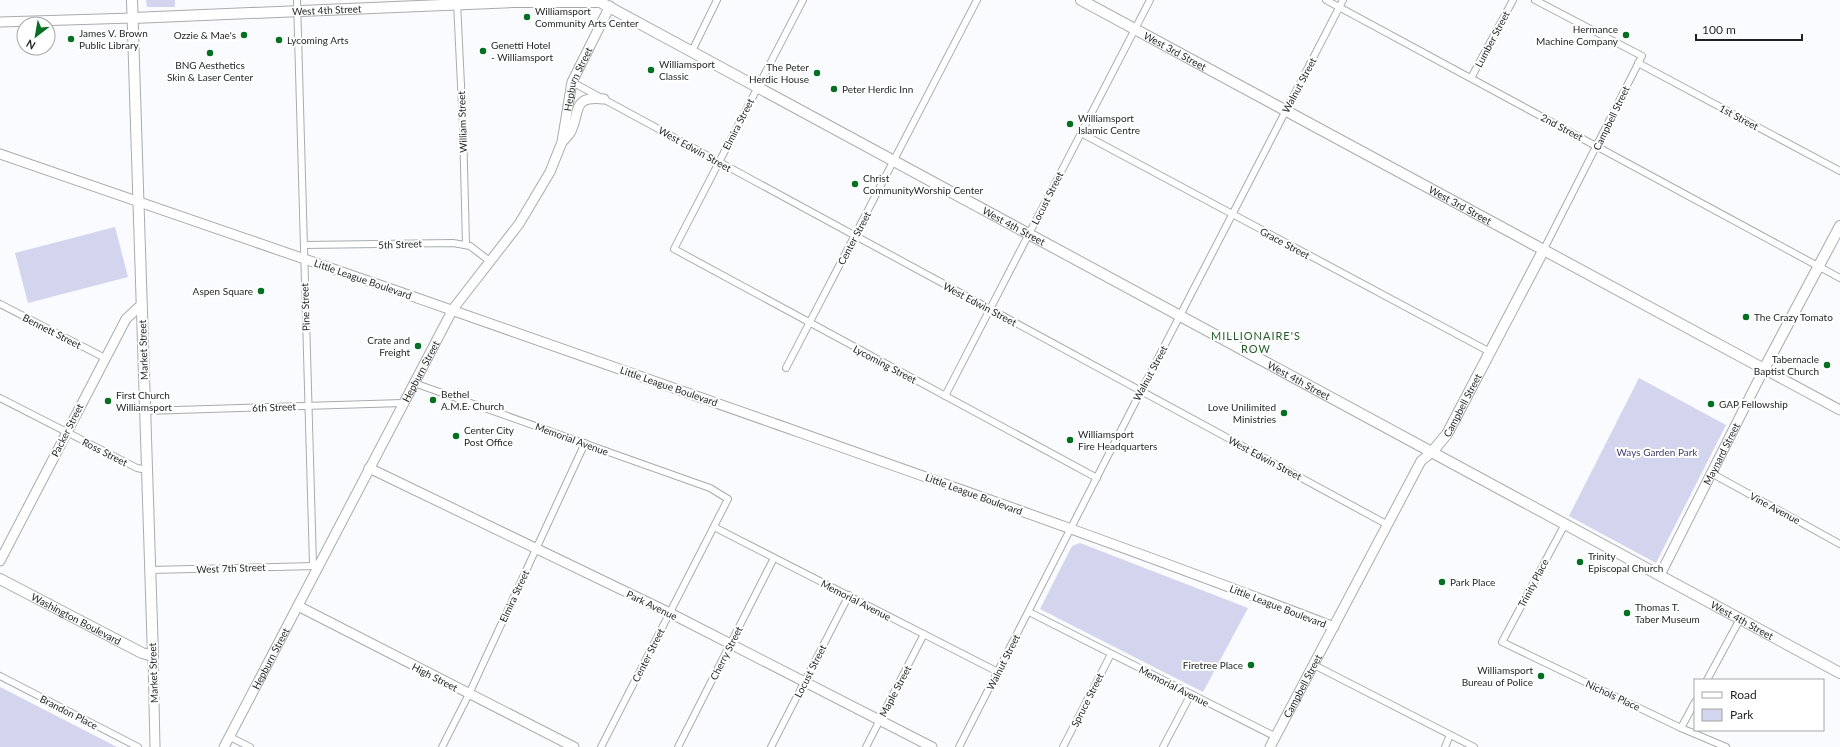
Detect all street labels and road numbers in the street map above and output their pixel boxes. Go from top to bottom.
street label: West 4th Street [292,2,362,17]
street label: Lumber Street [1472,9,1512,69]
street label: West 3rd Street [1142,29,1209,73]
street label: Hepburn Street [561,45,595,112]
street label: Walnut Street [1279,55,1319,115]
street label: Campbell Street [1590,84,1632,152]
street label: William Street [455,90,469,153]
street label: Elmira Street [720,96,756,152]
street label: 1st Street [1717,102,1761,132]
street label: 2nd Street [1539,111,1585,143]
street label: West Edwin Street [656,124,734,174]
street label: Locust Street [1029,169,1066,226]
street label: West 3rd Street [1427,183,1494,227]
street label: West 4th Street [981,204,1048,248]
street label: Center Street [835,209,873,267]
street label: Grace Street [1258,225,1312,261]
street label: 5th Street [378,237,423,251]
street label: Little League Boulevard [313,257,413,301]
street label: West Edwin Street [941,280,1019,329]
street label: Pine Street [298,282,312,331]
street label: Bennett Street [21,311,84,351]
street label: Market Street [136,319,150,380]
street label: Hepburn Street [399,338,442,404]
street label: Lycoming Street [851,342,919,386]
street label: Walnut Street [1130,343,1170,403]
street label: West 4th Street [1265,358,1333,402]
street label: Little League Boulevard [619,364,719,408]
street label: Campbell Street [1441,371,1484,439]
street label: 6th Street [252,400,297,414]
street label: Packer Street [48,401,86,459]
street label: Memorial Avenue [534,420,610,458]
street label: Maynard Street [1701,420,1742,487]
street label: West Edwin Street [1226,434,1304,483]
street label: Ross Street [80,435,130,469]
street label: Little League Boulevard [924,471,1024,517]
street label: Vine Avenue [1748,490,1802,526]
street label: Trinity Place [1515,557,1551,609]
street label: West 7th Street [196,561,266,575]
street label: Elmira Street [497,568,531,624]
street label: Memorial Avenue [819,577,893,623]
street label: Little League Boulevard [1228,582,1328,630]
street label: Park Avenue [625,588,679,622]
street label: Washington Boulevard [29,590,123,647]
street label: West 4th Street [1709,598,1776,642]
street label: Cherry Street [707,624,745,682]
street label: Hepburn Street [249,625,292,691]
street label: Center Street [629,626,667,684]
street label: Walnut Street [984,632,1022,692]
street label: Market Street [146,642,160,703]
street label: Locust Street [792,642,829,699]
street label: Campbell Street [1281,652,1324,720]
street label: High Street [410,660,460,694]
street label: Maple Street [876,663,914,719]
street label: Memorial Avenue [1137,663,1211,709]
street label: Spruce Street [1068,671,1106,729]
street label: Nichols Place [1584,677,1642,713]
street label: Brandon Place [38,692,100,732]

